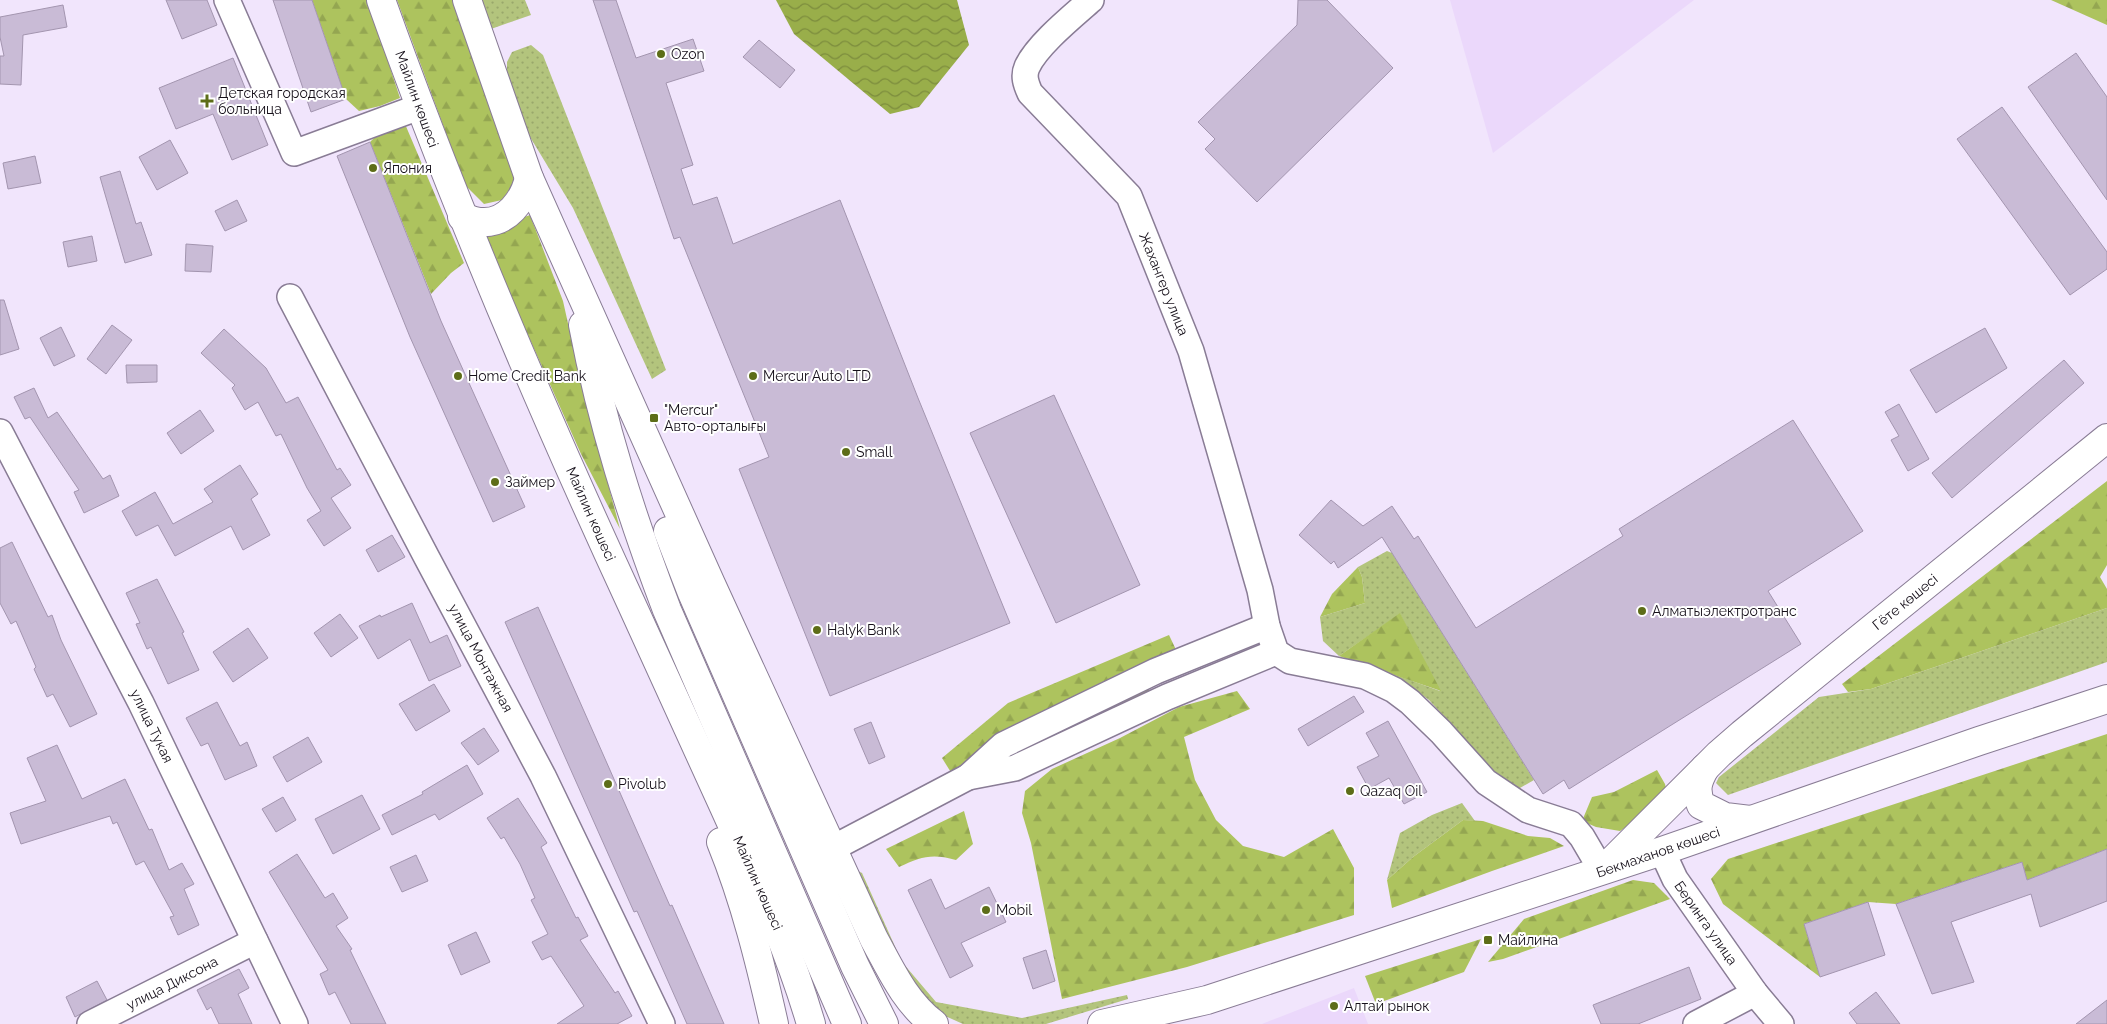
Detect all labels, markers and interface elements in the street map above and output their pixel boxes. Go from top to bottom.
place label: Ozon [671,46,705,62]
marker: Ozon [655,48,667,60]
street label: Майлин көшесі [392,49,442,149]
place label: Детская городская больница [218,85,346,117]
marker: Детская городская больница [200,94,214,108]
place label: Япония [383,160,432,176]
marker: Япония [367,162,379,174]
street label: Жахангер улица [1136,230,1192,338]
place label: Home Credit Bank [468,368,587,384]
place label: Mercur Auto LTD [763,368,871,384]
marker: Home Credit Bank [452,370,464,382]
marker: Mercur Auto LTD [747,370,759,382]
place label: "Mercur" Авто-орталығы [664,402,766,434]
marker: "Mercur" Авто-орталығы [648,412,660,424]
place label: Small [856,444,893,460]
marker: Small [840,446,852,458]
street label: Майлин көшесі [563,464,619,564]
place label: Займер [505,474,556,490]
marker: Займер [489,476,501,488]
street label: Гёте көшесі [1869,571,1941,633]
street label: улица Монтажная [446,601,516,715]
place label: Алматыэлектротранс [1652,603,1797,619]
marker: Алматыэлектротранс [1636,605,1648,617]
place label: Halyk Bank [827,622,900,638]
marker: Halyk Bank [811,624,823,636]
street label: улица Тукая [127,687,177,765]
place label: Pivolub [618,776,666,792]
marker: Pivolub [602,778,614,790]
place label: Qazaq Oil [1360,783,1422,799]
marker: Qazaq Oil [1344,785,1356,797]
street label: Бекмаханов көшесі [1594,823,1722,881]
street label: Майлин көшесі [730,833,786,933]
street label: Беринга улица [1671,878,1741,968]
place label: Mobil [996,902,1032,918]
marker: Mobil [980,904,992,916]
place label: Майлина [1498,932,1558,948]
marker: Майлина [1482,934,1494,946]
street label: улица Диксона [124,953,220,1013]
place label: Алтай рынок [1344,998,1430,1014]
marker: Алтай рынок [1328,1000,1340,1012]

